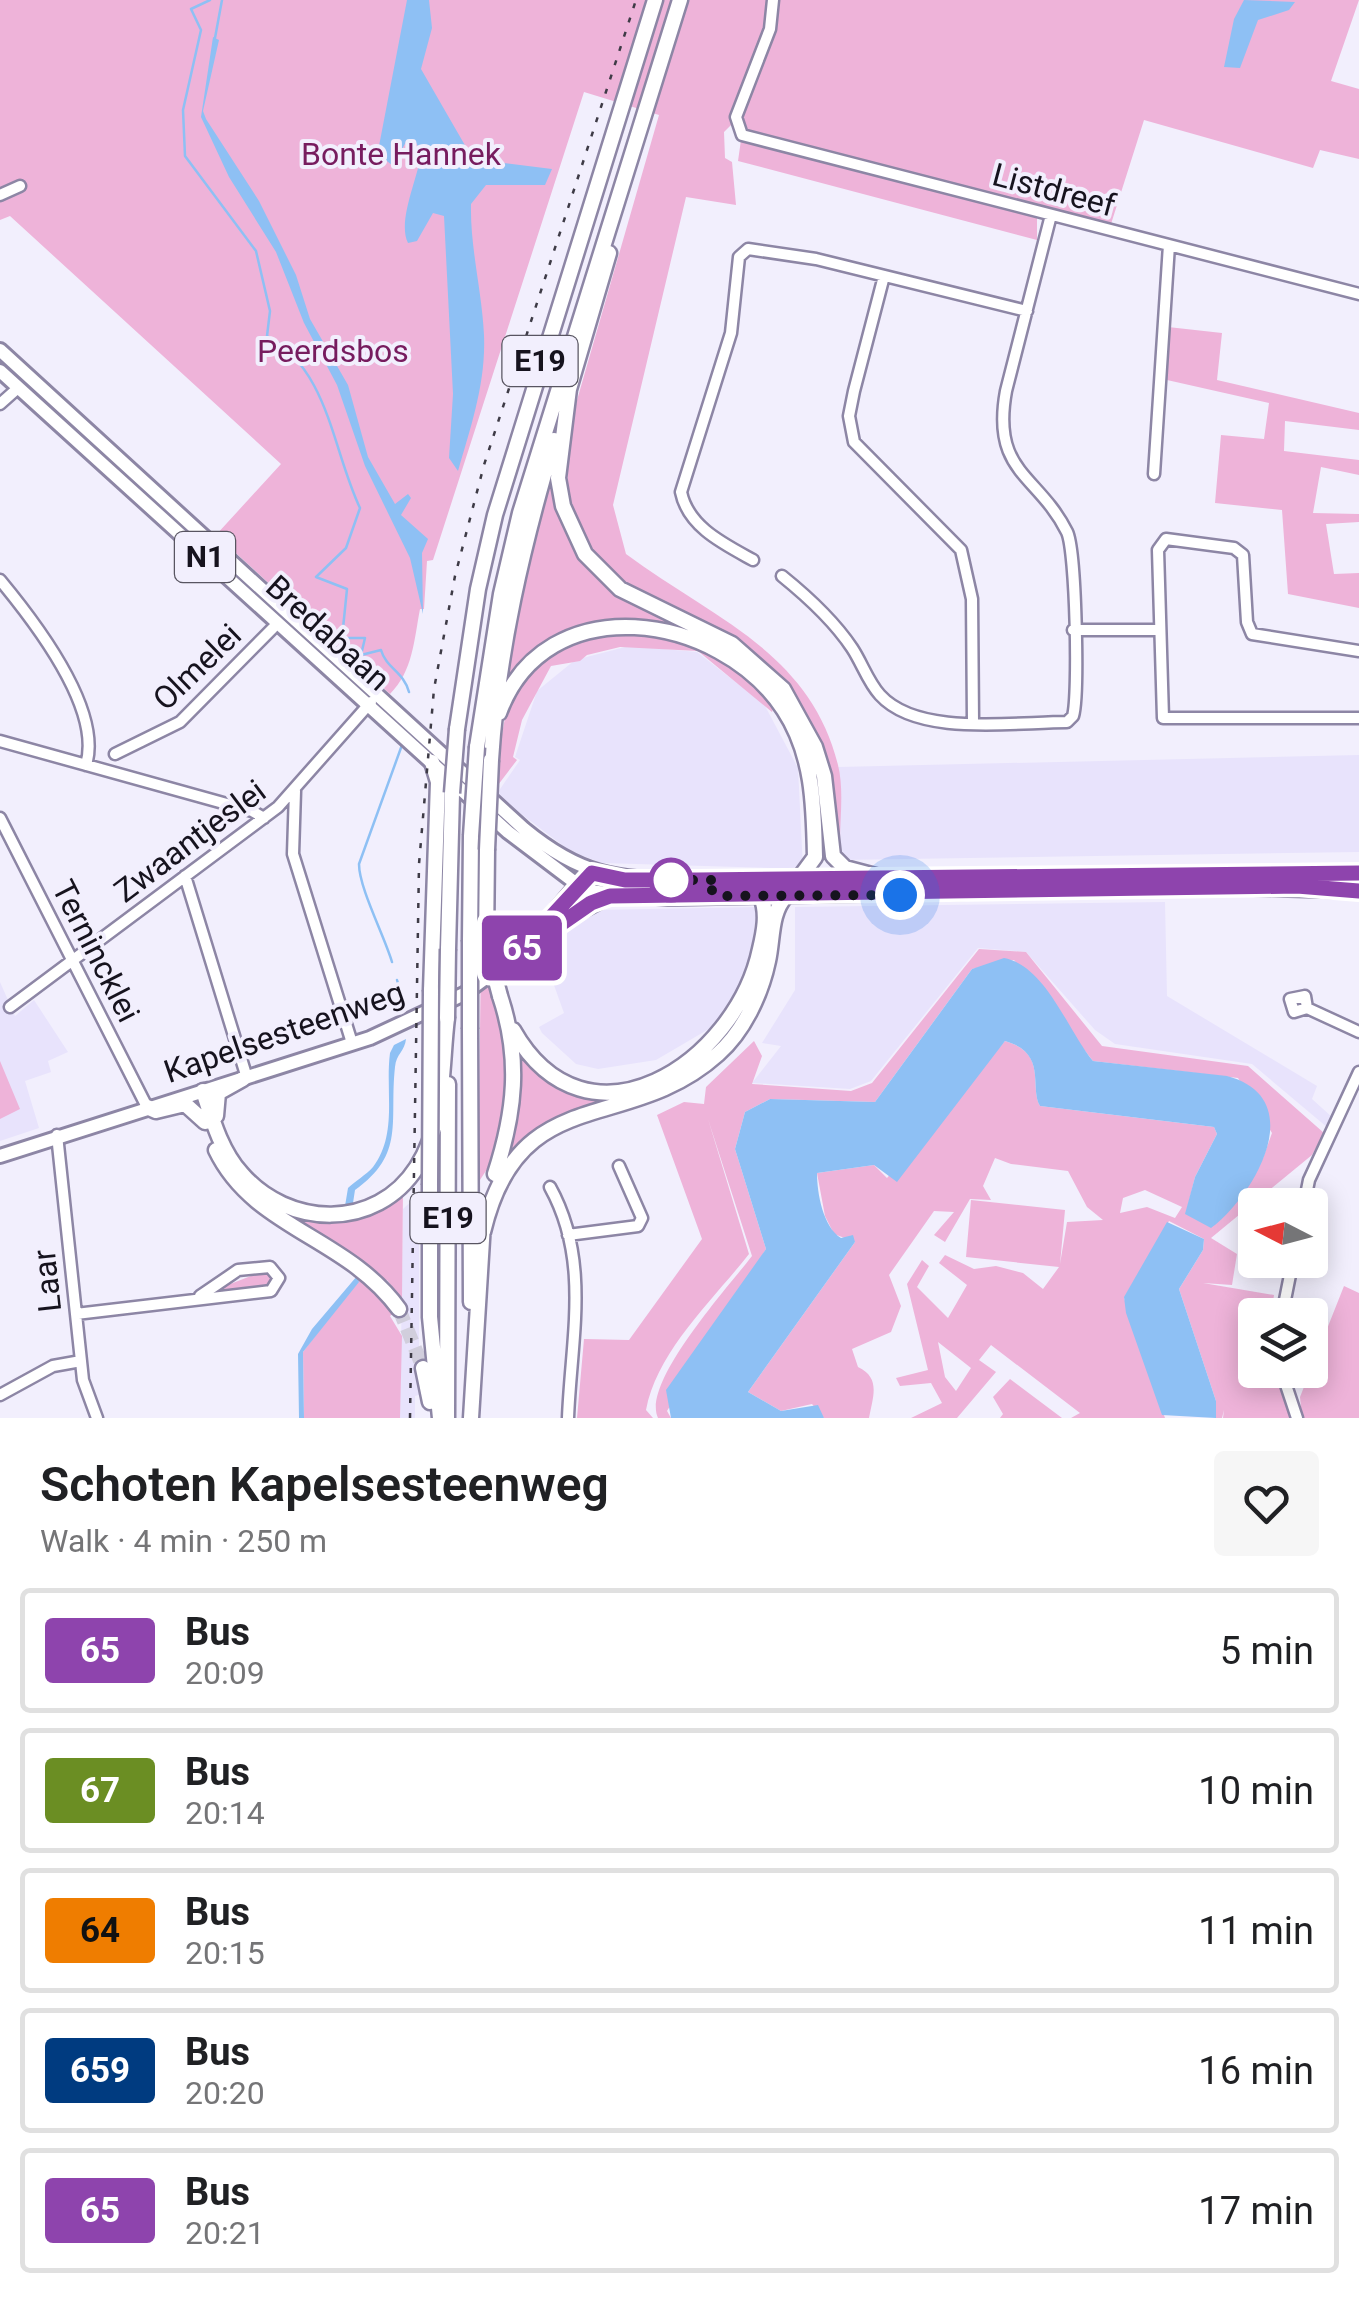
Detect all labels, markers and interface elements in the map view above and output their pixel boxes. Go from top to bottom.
park label: Bonte Hannek [301,135,502,173]
street label: Listdreef [988,155,1120,225]
park label: Peerdsbos [257,332,409,370]
road number: E19 [502,336,578,386]
road number: N1 [175,532,235,582]
street label: Bredabaan [258,568,398,698]
street label: Olmelei [145,616,249,718]
street label: Zwaantjeslei [107,772,273,910]
unlabelled marker [650,859,692,901]
your location [875,870,925,920]
street label: Ternincklei [44,874,148,1028]
line badge: 65 [477,916,567,980]
text: 65 [502,928,542,969]
street label: Kapelsesteenweg [159,973,409,1091]
north arrow [1238,1188,1328,1278]
map controls [1238,1188,1328,1388]
road number: E19 [410,1193,486,1243]
street label: Laar [25,1248,69,1314]
button: layers [1238,1298,1328,1388]
button: heart [1214,1451,1319,1556]
text: Schoten Kapelsesteenweg [40,1456,609,1513]
text: Walk · 4 min · 250 m [40,1522,327,1560]
text: Bus [185,1610,250,1654]
text: 5 min [1220,1629,1314,1673]
text: 65 [80,1630,120,1671]
text: 20:09 [185,1654,265,1692]
text: Bus [185,1750,250,1794]
text: 10 min [1198,1769,1314,1813]
text: 67 [80,1770,120,1811]
text: 20:14 [185,1794,265,1832]
text: Bus [185,1890,250,1934]
text: 11 min [1198,1909,1314,1953]
text: 64 [80,1910,120,1951]
text: 20:15 [185,1934,265,1972]
text: Bus [185,2030,250,2074]
text: 16 min [1198,2049,1314,2093]
text: 659 [70,2050,130,2091]
text: 20:20 [185,2074,265,2112]
text: Bus [185,2170,250,2214]
text: 17 min [1198,2189,1314,2233]
text: 65 [80,2190,120,2231]
text: 20:21 [185,2214,265,2252]

